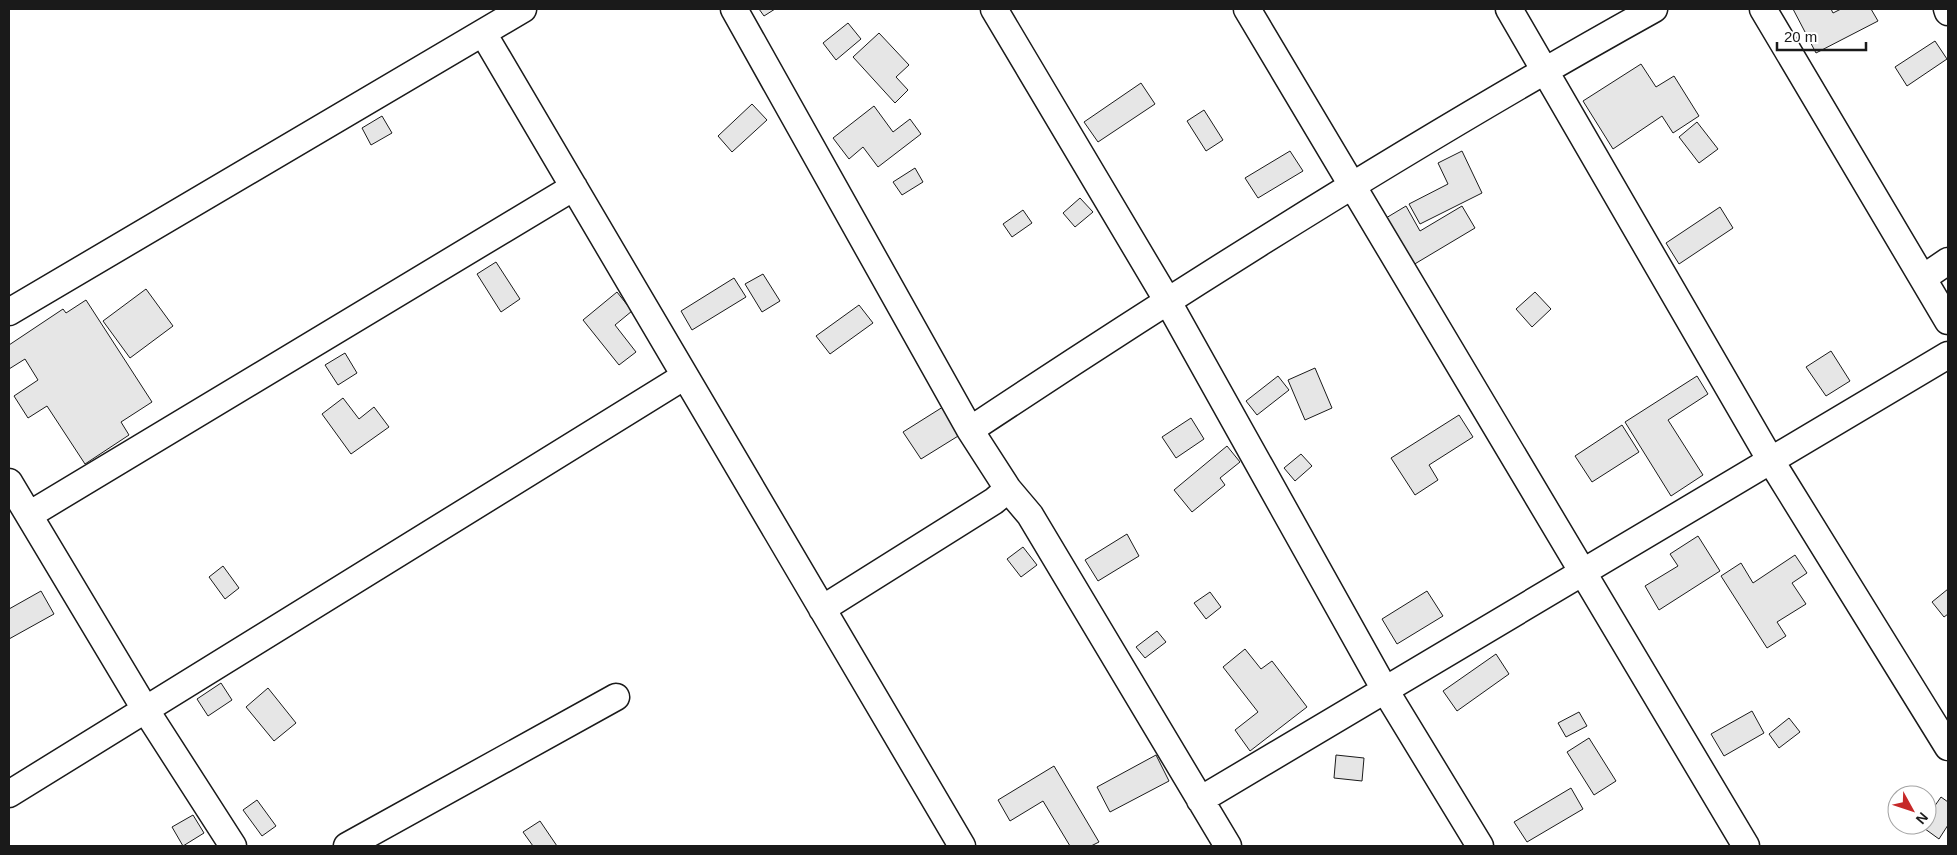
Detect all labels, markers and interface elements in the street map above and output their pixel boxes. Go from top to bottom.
scale bar [1777,20,1866,52]
text: 20 m [1784,28,1817,45]
north arrow [1887,785,1937,835]
text: N [1913,809,1931,827]

